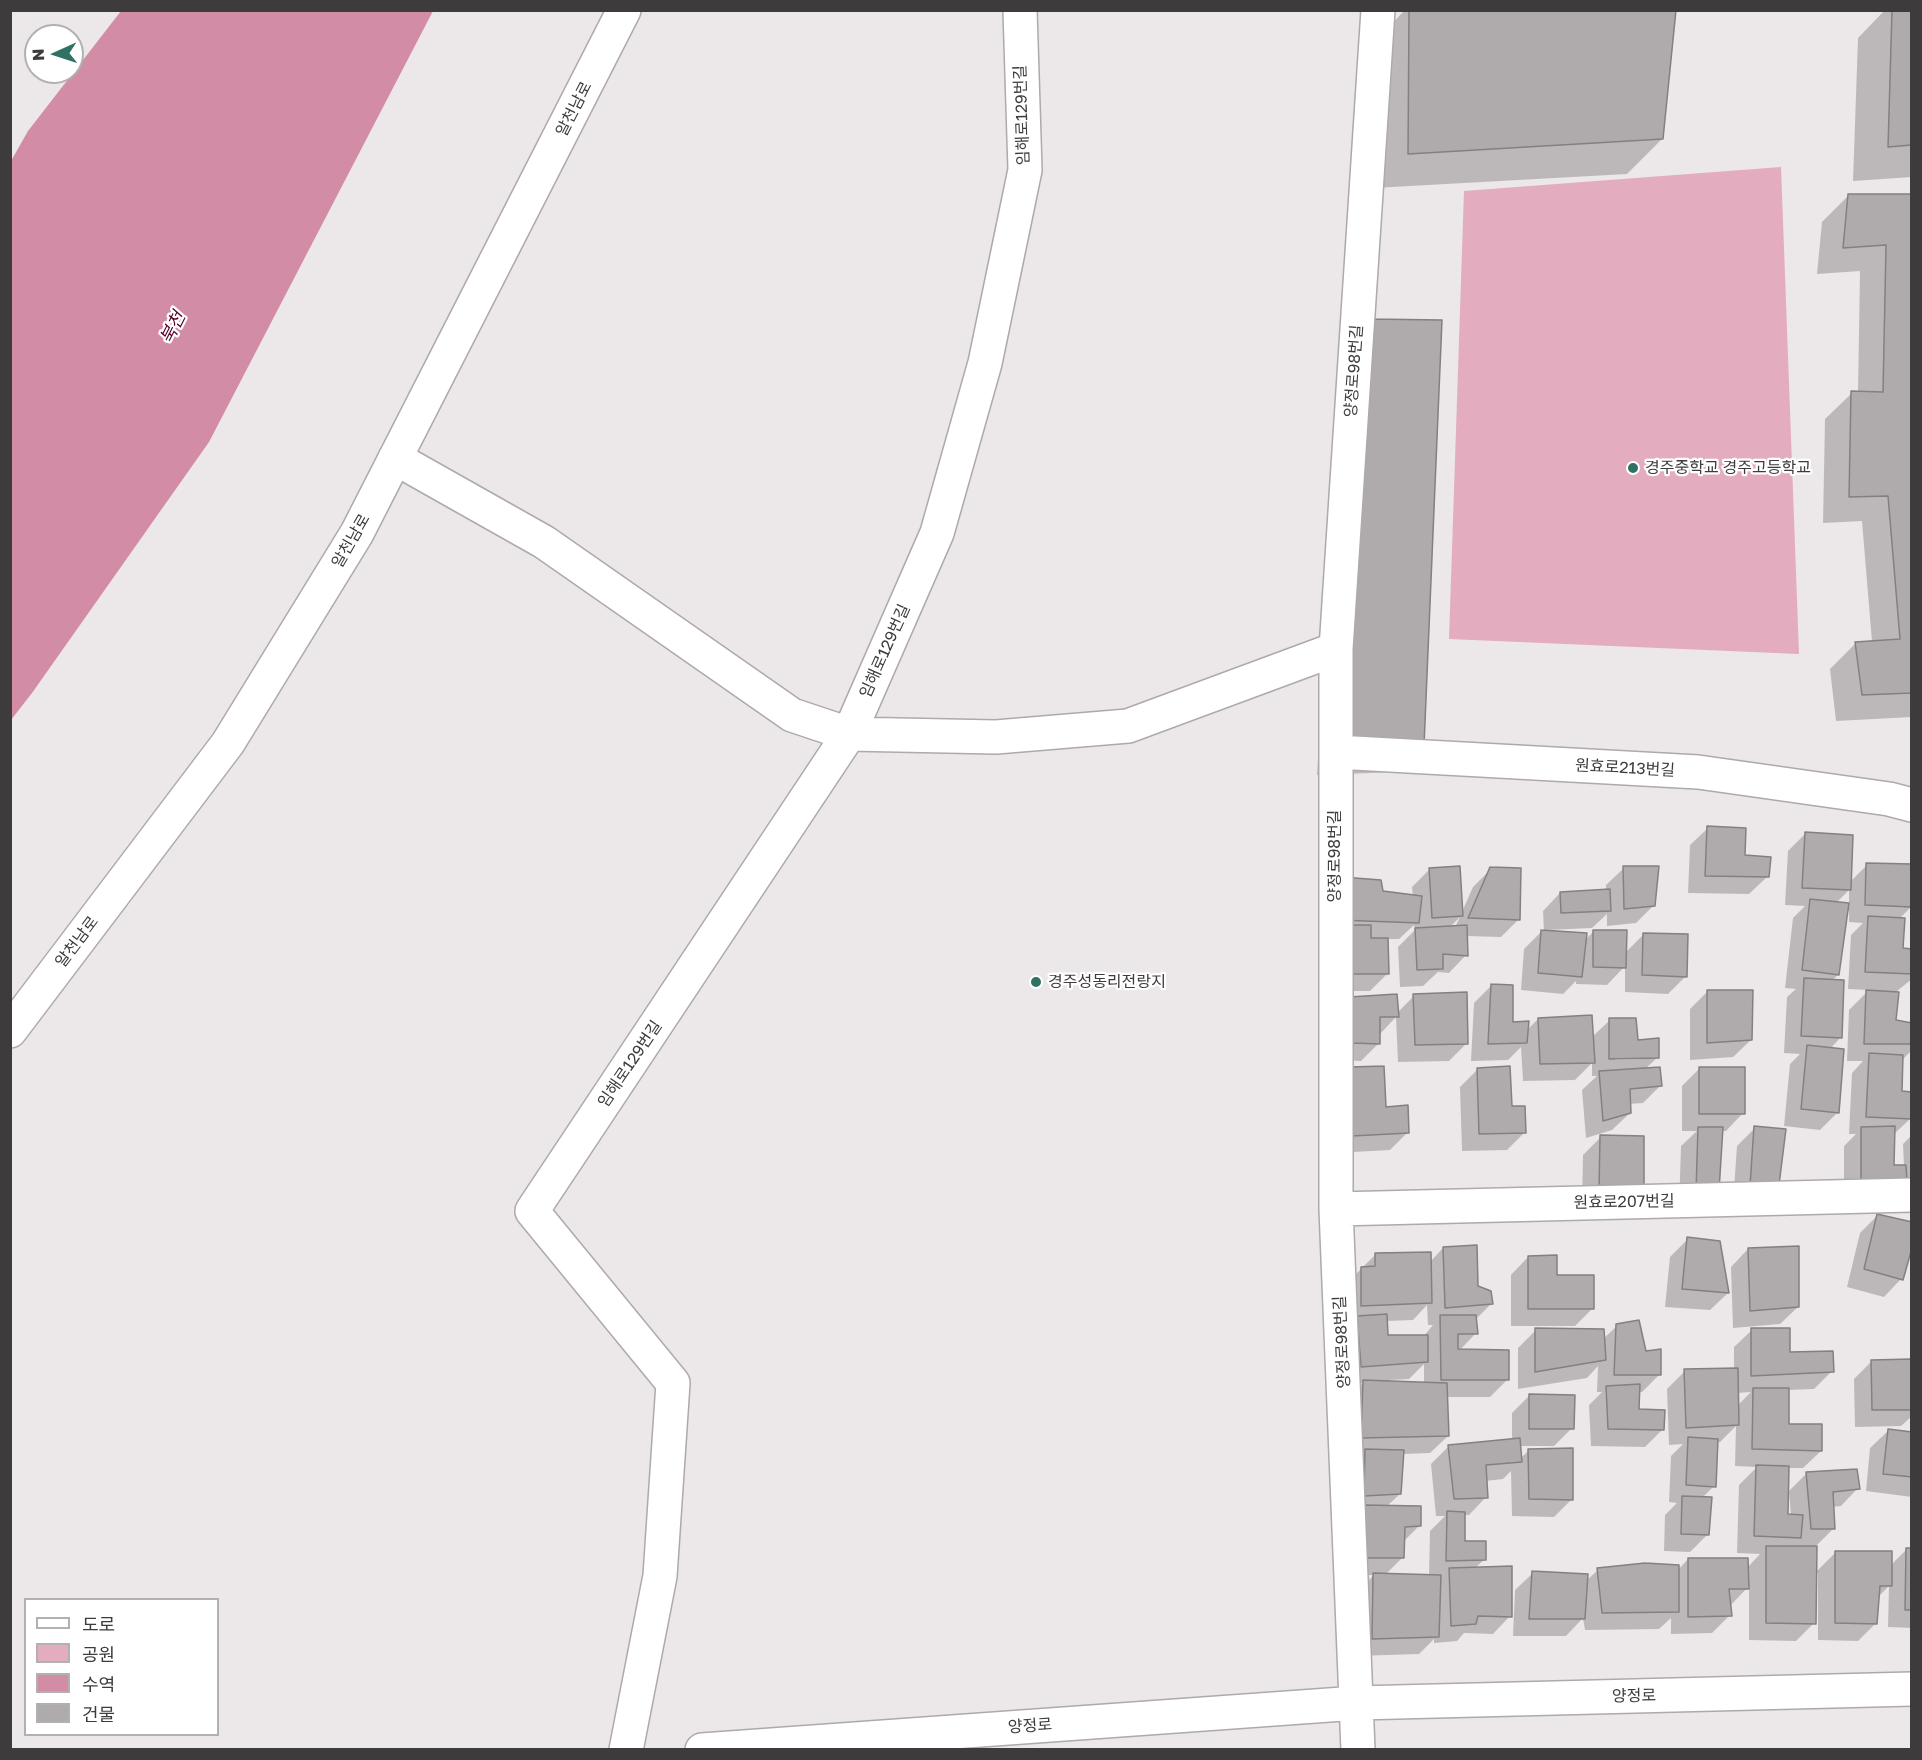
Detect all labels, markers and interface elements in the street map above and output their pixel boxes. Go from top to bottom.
north arrow [24,24,84,84]
text: N [28,48,48,61]
street label: 임해로129번길 [1011,65,1033,165]
street label: 알천남로 [552,78,596,140]
water label: 북천 [156,308,190,348]
street label: 양정로98번길 [1341,324,1367,418]
place label: 경주중학교 경주고등학교 [1645,458,1811,478]
marker: 경주중학교 경주고등학교 [1626,461,1640,475]
street label: 알천남로 [328,511,374,571]
street label: 임해로129번길 [856,601,914,701]
street label: 원효로213번길 [1575,756,1675,780]
street label: 양정로98번길 [1325,809,1345,903]
street label: 알천남로 [52,913,102,971]
place label: 경주성동리전랑지 [1048,972,1166,992]
marker: 경주성동리전랑지 [1029,975,1043,989]
street label: 임해로129번길 [594,1017,666,1111]
street label: 원효로207번길 [1573,1192,1675,1212]
street label: 양정로98번길 [1330,1295,1354,1389]
legend [24,1598,219,1736]
text: 도로 [82,1613,115,1635]
text: 공원 [82,1643,115,1665]
text: 수역 [82,1673,115,1695]
street label: 양정로 [1612,1686,1656,1706]
text: 건물 [82,1703,115,1725]
street label: 양정로 [1007,1715,1053,1737]

